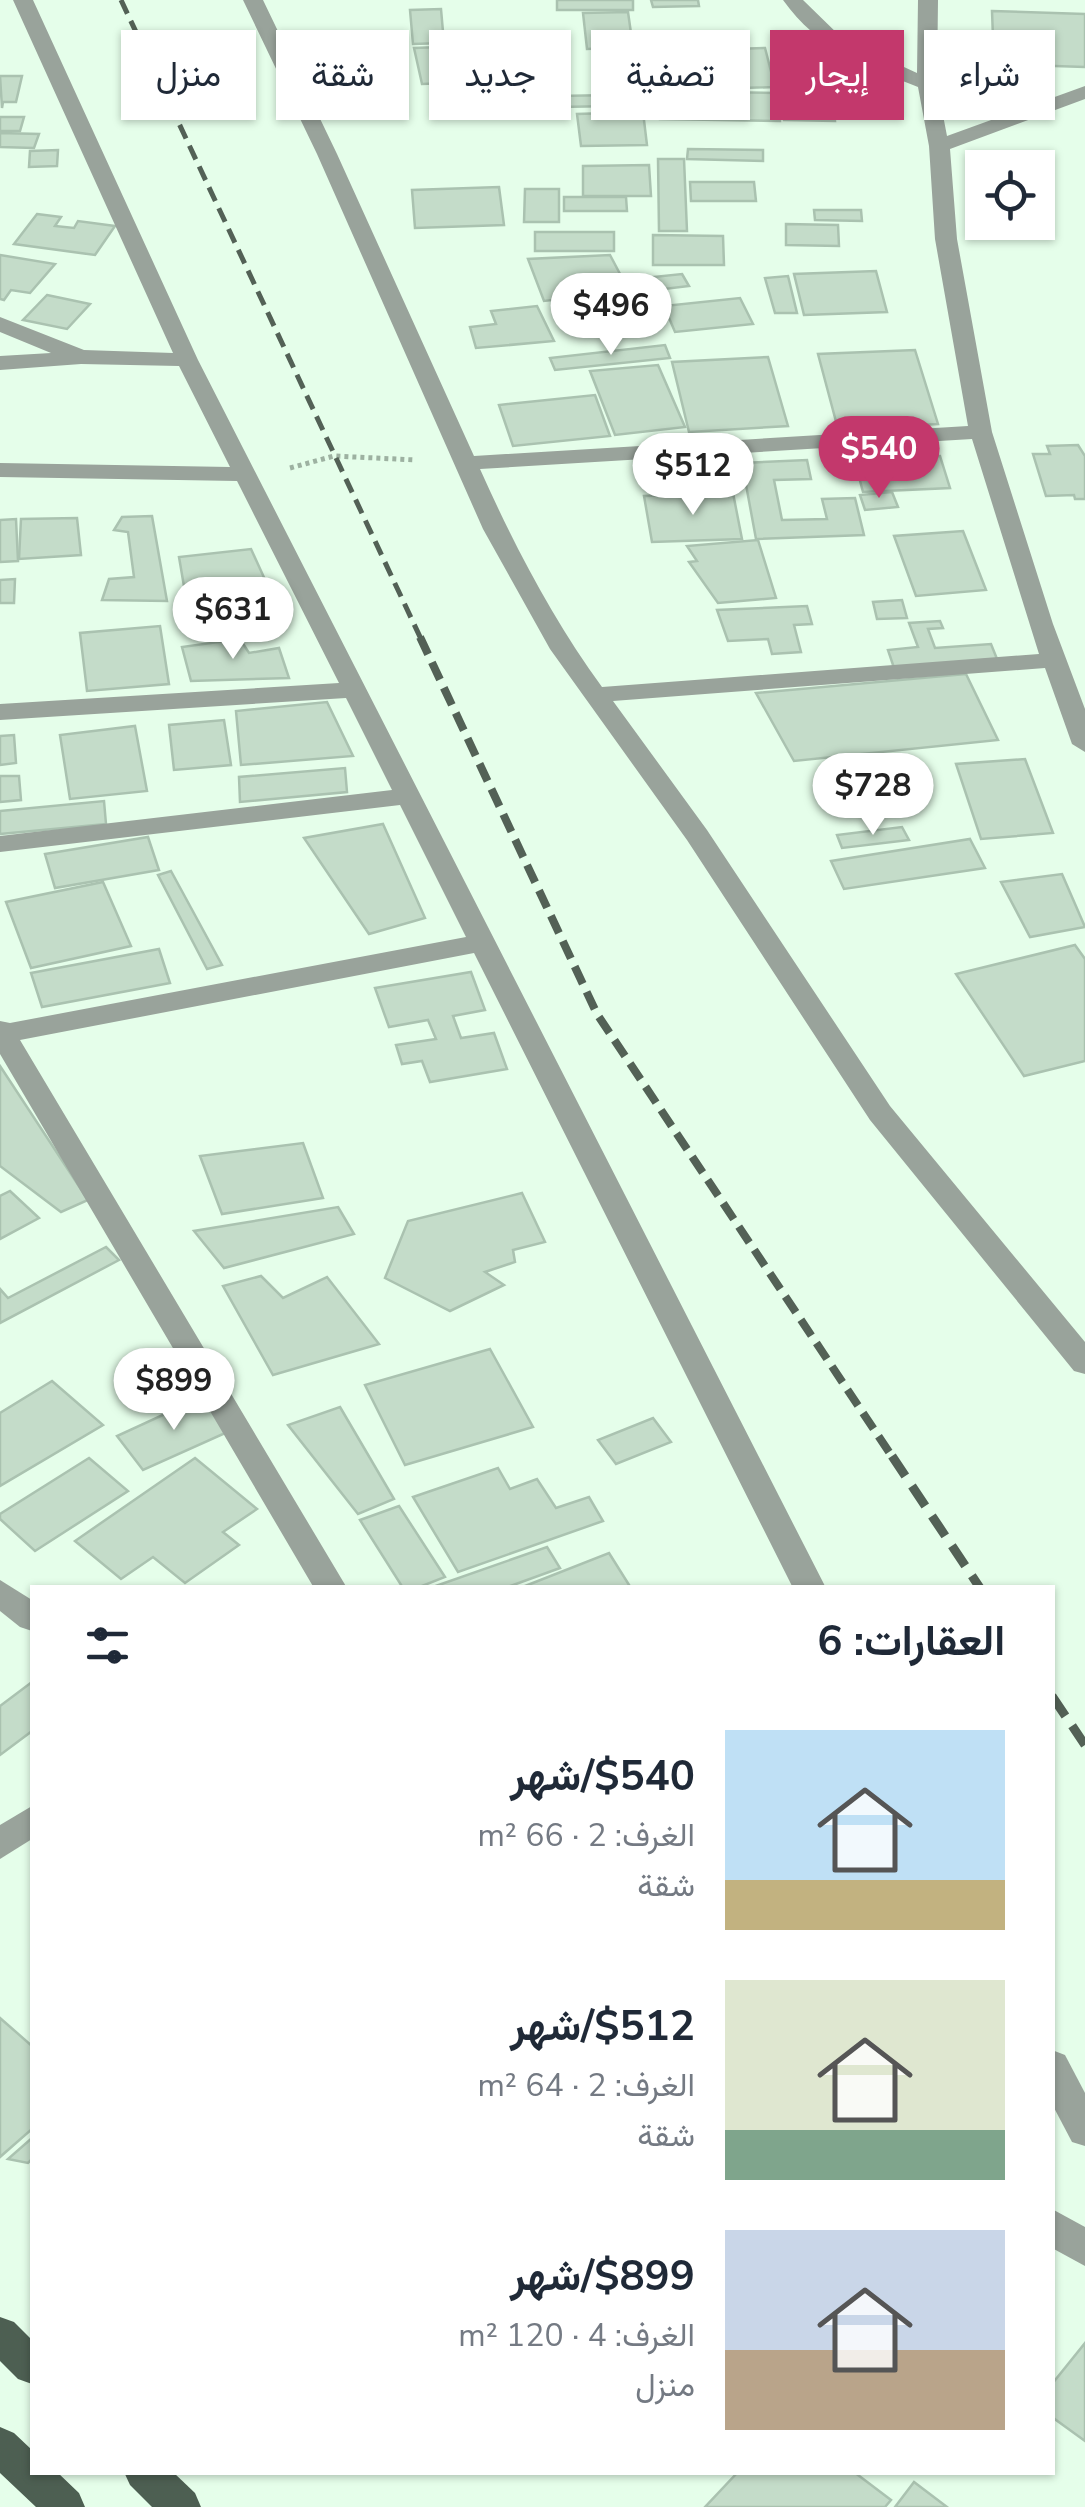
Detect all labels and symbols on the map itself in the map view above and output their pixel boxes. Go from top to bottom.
pin: $496 [552,273,670,358]
pin: $540 [820,416,938,501]
pin: $512 [634,433,752,518]
pin: $631 [174,577,292,662]
pin: $728 [814,753,932,838]
pin: $899 [115,1348,233,1433]

